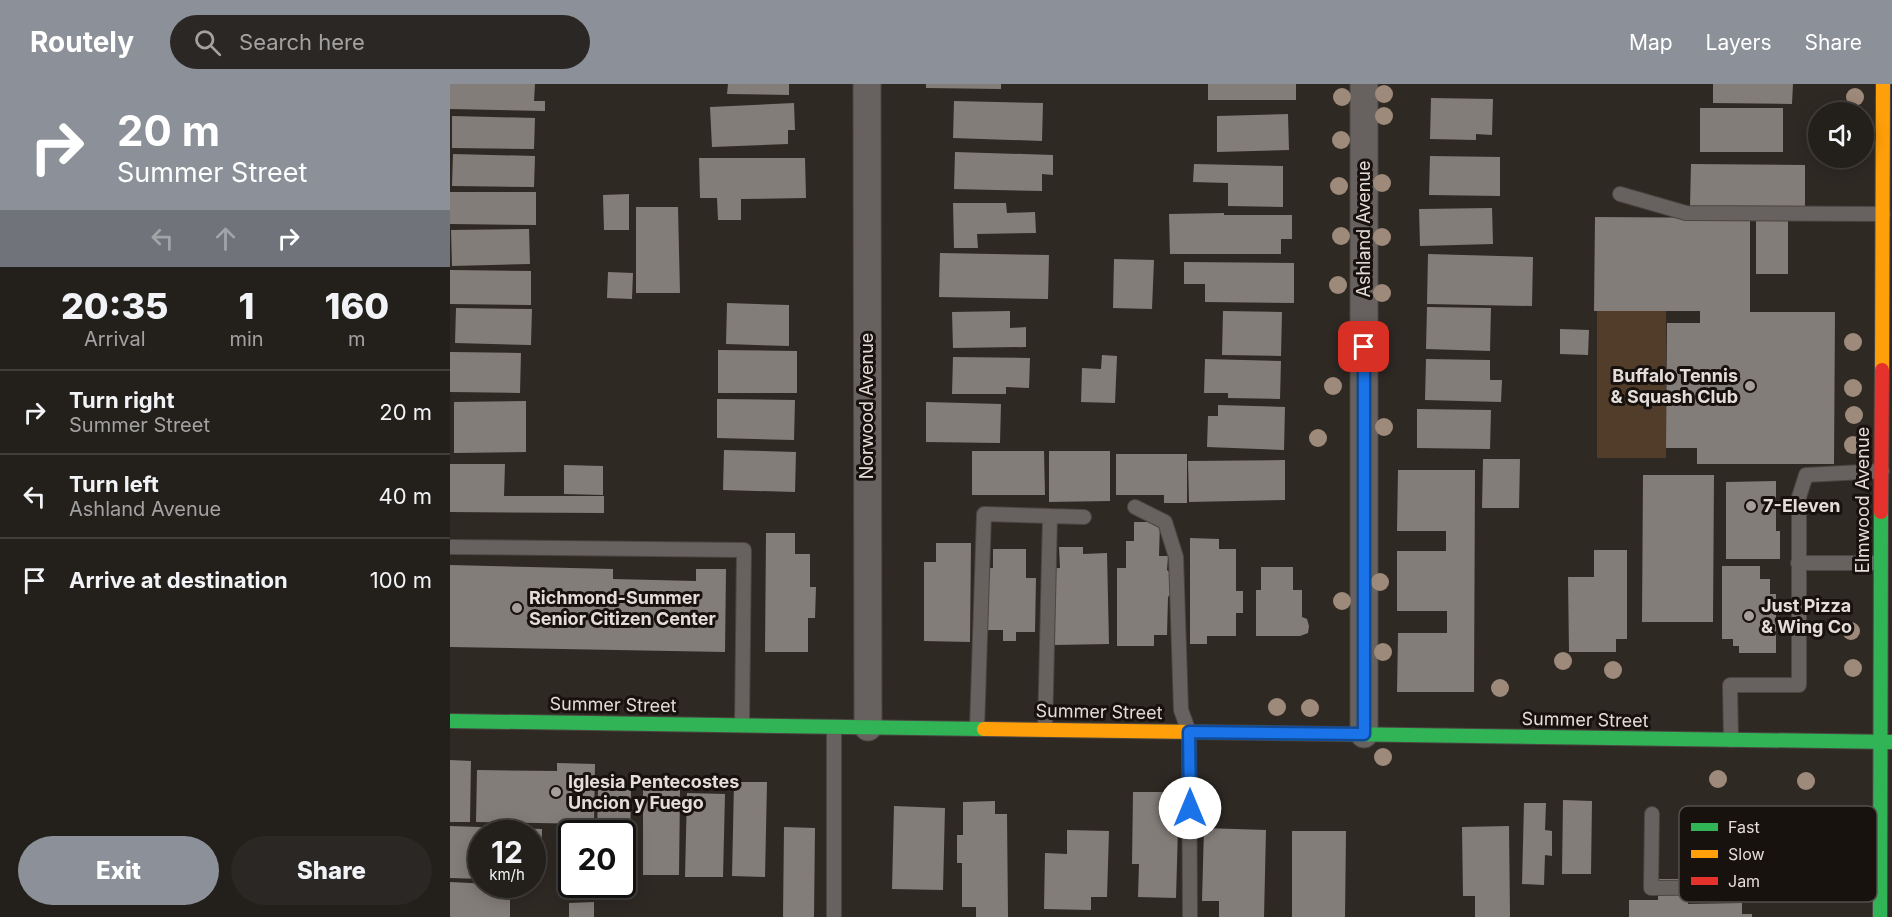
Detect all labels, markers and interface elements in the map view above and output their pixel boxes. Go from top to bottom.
search box [170,15,590,69]
text: Routely [30,25,134,59]
icon: search [191,26,224,59]
text: Search here [239,29,365,55]
text: Map [1629,30,1673,55]
text: Layers [1706,30,1772,55]
text: Share [1805,30,1862,55]
map controls [1808,102,1874,168]
button: sound [1808,102,1874,168]
text: 20 m [117,105,220,156]
icon: right [18,108,96,186]
text: Summer Street [117,156,307,189]
street label: Ashland Avenue [1353,161,1374,297]
icon: left [146,222,179,255]
icon: ahead [209,222,242,255]
icon: right [272,222,305,255]
text: 20:35 [61,284,169,328]
text: 1 [239,284,254,328]
text: 160 [324,284,389,328]
pin [1338,321,1389,372]
text: Arrival [84,327,145,351]
text: min [229,327,264,351]
text: m [348,327,366,351]
icon: arrive [1347,330,1380,363]
street label: Norwood Avenue [856,333,877,479]
place label: Buffalo Tennis & Squash Club [1611,365,1738,407]
marker: Buffalo Tennis & Squash Club [1743,379,1757,393]
text: Turn right [69,387,175,413]
icon: right [18,396,51,429]
text: 20 m [379,399,432,425]
text: Summer Street [69,413,210,437]
street label: Elmwood Avenue [1852,427,1873,573]
text: Turn left [69,471,159,497]
icon: left [18,480,51,513]
text: 40 m [378,483,432,509]
place label: 7-Eleven [1763,495,1841,516]
text: Ashland Avenue [69,497,221,521]
marker: 7-Eleven [1744,499,1758,513]
icon: arrive [18,564,51,597]
text: Arrive at destination [69,567,288,593]
text: 100 m [370,567,432,593]
place label: Richmond-Summer Senior Citizen Center [529,587,716,629]
place label: Just Pizza & Wing Co [1761,595,1852,637]
marker: Richmond-Summer Senior Citizen Center [510,601,524,615]
marker: Just Pizza & Wing Co [1742,609,1756,623]
street label: Summer Street [549,693,677,716]
street label: Summer Street [1035,700,1163,723]
street label: Summer Street [1521,708,1649,731]
place label: Iglesia Pentecostes Uncion y Fuego [568,771,739,813]
position arrow [1158,776,1222,840]
marker: Iglesia Pentecostes Uncion y Fuego [549,785,563,799]
legend [1679,806,1877,902]
text: Fast [1728,817,1760,837]
speed limit sign: 20 [558,820,636,898]
text: 12 [491,834,523,870]
button: Exit [18,836,219,905]
button: Share [231,836,432,905]
text: Slow [1728,844,1765,864]
text: km/h [489,865,525,884]
text: Jam [1728,871,1760,891]

